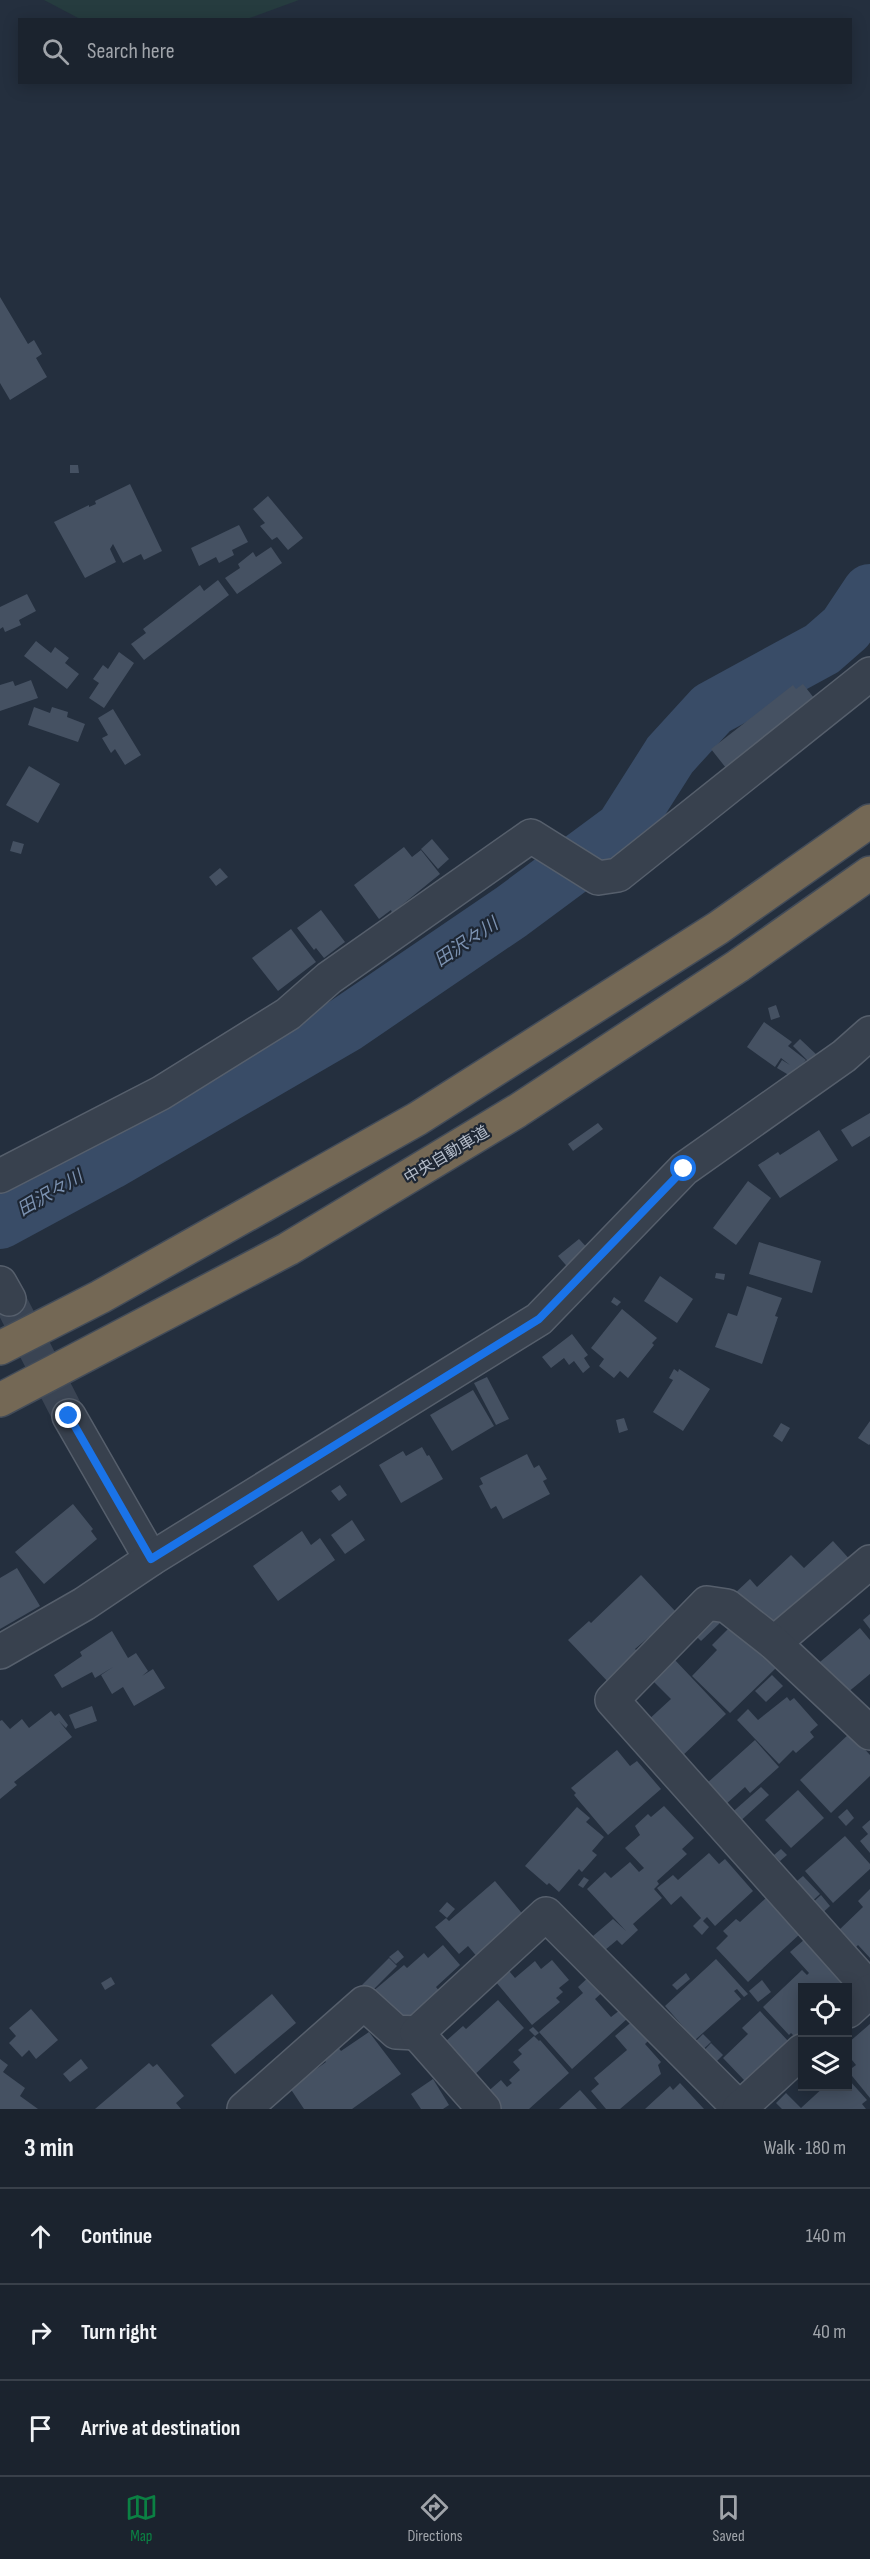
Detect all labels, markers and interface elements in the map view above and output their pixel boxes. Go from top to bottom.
search box [18,18,852,84]
icon: search [39,35,72,68]
text: Search here [87,38,174,65]
water label: 田沢々川 [431,912,504,971]
street label: 中央自動車道 [401,1122,493,1188]
route start [670,1155,696,1181]
water label: 田沢々川 [14,1165,88,1221]
route end [55,1402,81,1428]
map controls [798,1983,852,2091]
button: locate [798,1983,852,2037]
button: layers [798,2037,852,2091]
text: 3 min [24,2133,74,2164]
text: Walk · 180 m [763,2136,846,2160]
icon: ahead [24,2220,57,2253]
text: Continue [81,2223,152,2250]
text: 140 m [806,2224,846,2248]
icon: right [24,2316,57,2349]
text: Turn right [81,2319,157,2346]
text: 40 m [813,2320,846,2344]
icon: arrive [24,2412,57,2445]
text: Arrive at destination [81,2415,240,2442]
tab: Map [125,2491,158,2546]
tab: Directions [407,2491,463,2546]
tab: Saved [712,2491,745,2546]

